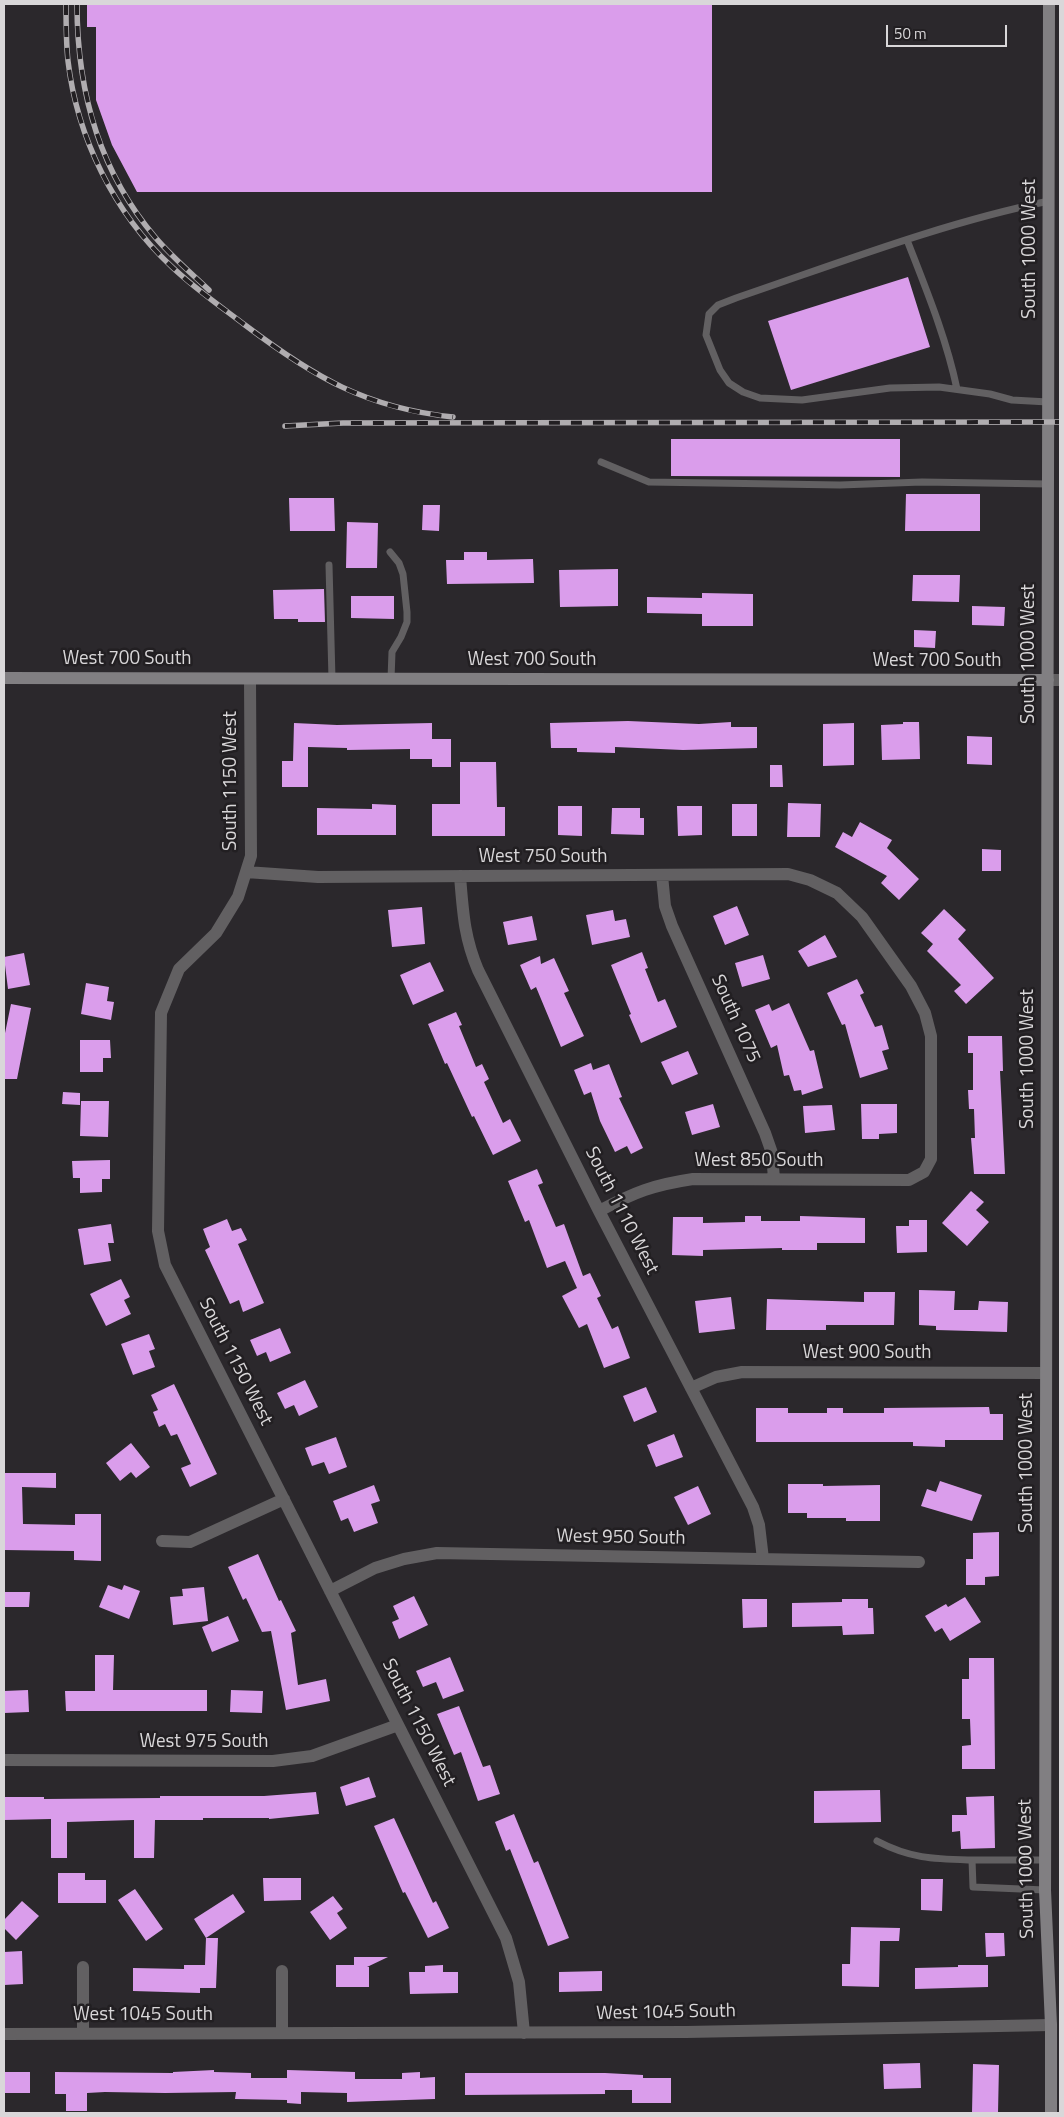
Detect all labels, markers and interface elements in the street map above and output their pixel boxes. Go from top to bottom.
scale bar [889,15,1010,47]
text: 50 m [894,22,927,45]
street label: South 1000 West [1019,179,1041,319]
street label: South 1000 West [1018,584,1040,724]
street label: West 700 South [62,648,192,670]
street label: West 700 South [467,649,597,671]
street label: West 700 South [872,650,1002,672]
street label: South 1150 West [220,711,242,851]
street label: West 750 South [478,846,608,868]
street label: South 1075 [705,971,765,1067]
street label: South 1000 West [1017,989,1039,1129]
street label: South 1110 West [579,1144,663,1278]
street label: West 850 South [694,1150,824,1172]
street label: South 1150 West [193,1295,277,1429]
street label: West 900 South [802,1342,932,1364]
street label: South 1000 West [1016,1393,1038,1533]
street label: West 950 South [556,1525,686,1551]
street label: South 1150 West [376,1656,460,1790]
street label: West 975 South [139,1731,269,1753]
street label: South 1000 West [1014,1799,1040,1939]
street label: West 1045 South [596,2000,736,2026]
street label: West 1045 South [73,2004,213,2026]

